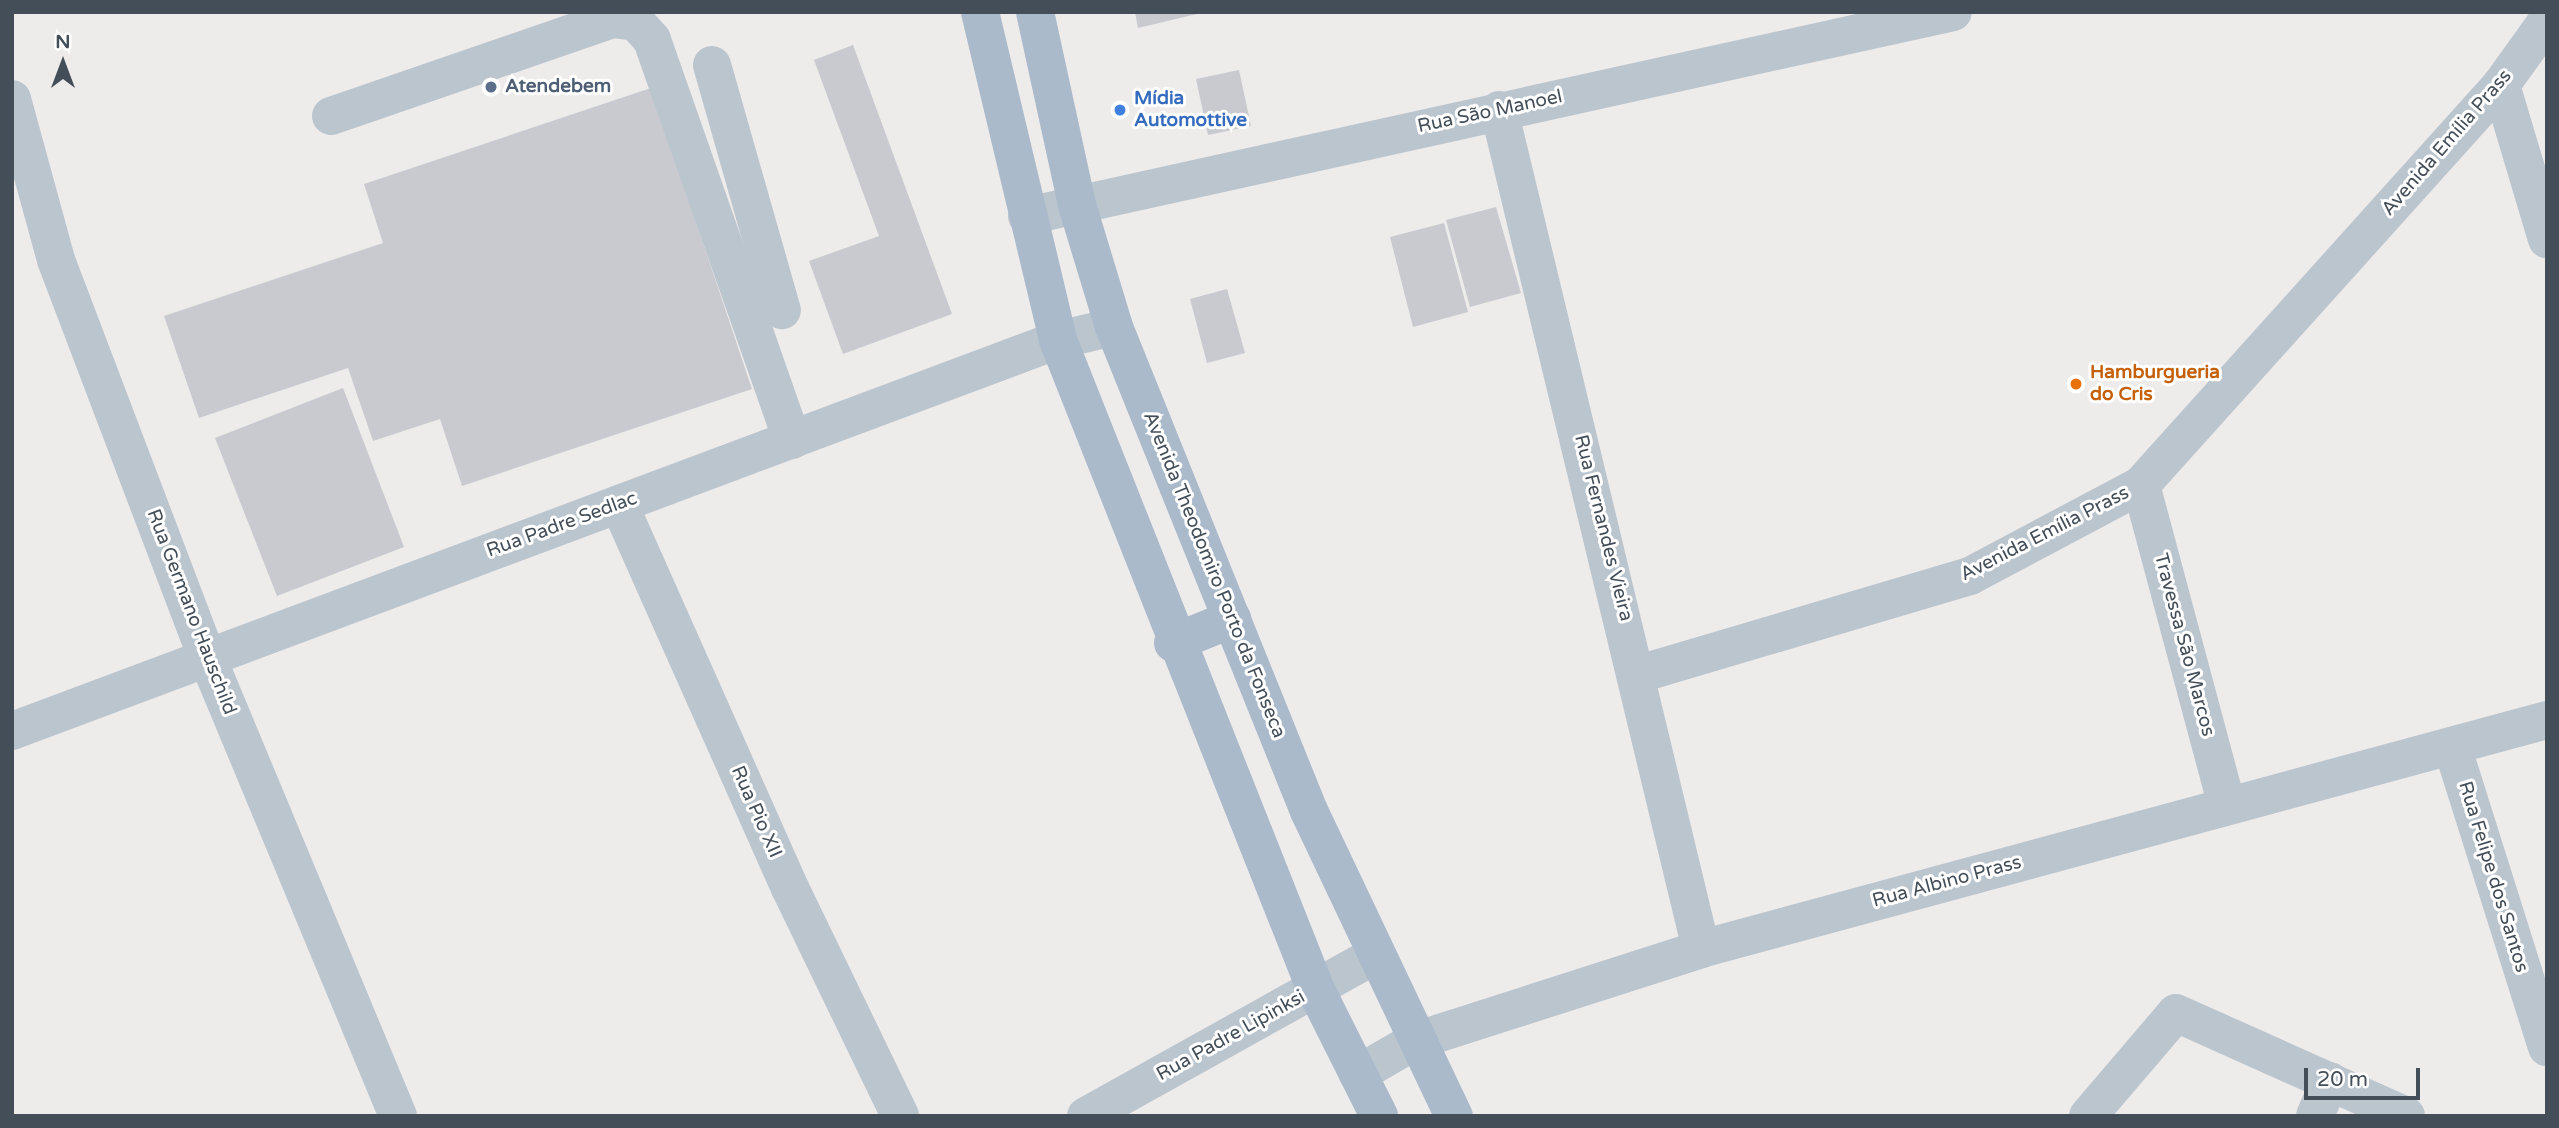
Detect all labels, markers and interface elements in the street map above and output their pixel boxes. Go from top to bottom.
north arrow [28,28,98,98]
text: N [55,31,71,53]
street label: Avenida Emília Prass [2377,65,2517,221]
place label: Atendebem [505,76,611,98]
marker: Atendebem [483,79,499,95]
street label: Rua São Manoel [1416,86,1564,138]
place label: Mídia Automottive [1134,88,1247,132]
marker: Mídia Automottive [1112,102,1128,118]
place label: Hamburgueria do Cris [2090,362,2220,406]
marker: Hamburgueria do Cris [2068,376,2084,392]
street label: Avenida Theodomiro Porto da Fonseca [1138,409,1290,741]
street label: Rua Fernandes Vieira [1569,432,1637,624]
street label: Avenida Emília Prass [1957,482,2133,586]
street label: Rua Padre Sedlac [484,487,640,563]
street label: Rua Germano Hauschild [141,506,241,718]
street label: Travessa São Marcos [2149,551,2219,739]
street label: Rua Pio XII [726,763,786,861]
street label: Rua Felipe dos Santos [2453,779,2533,975]
street label: Rua Albino Prass [1870,851,2024,913]
street label: Rua Padre Lipinksi [1153,986,1309,1086]
scale bar [2307,1054,2422,1098]
text: 20 m [2317,1067,2368,1092]

